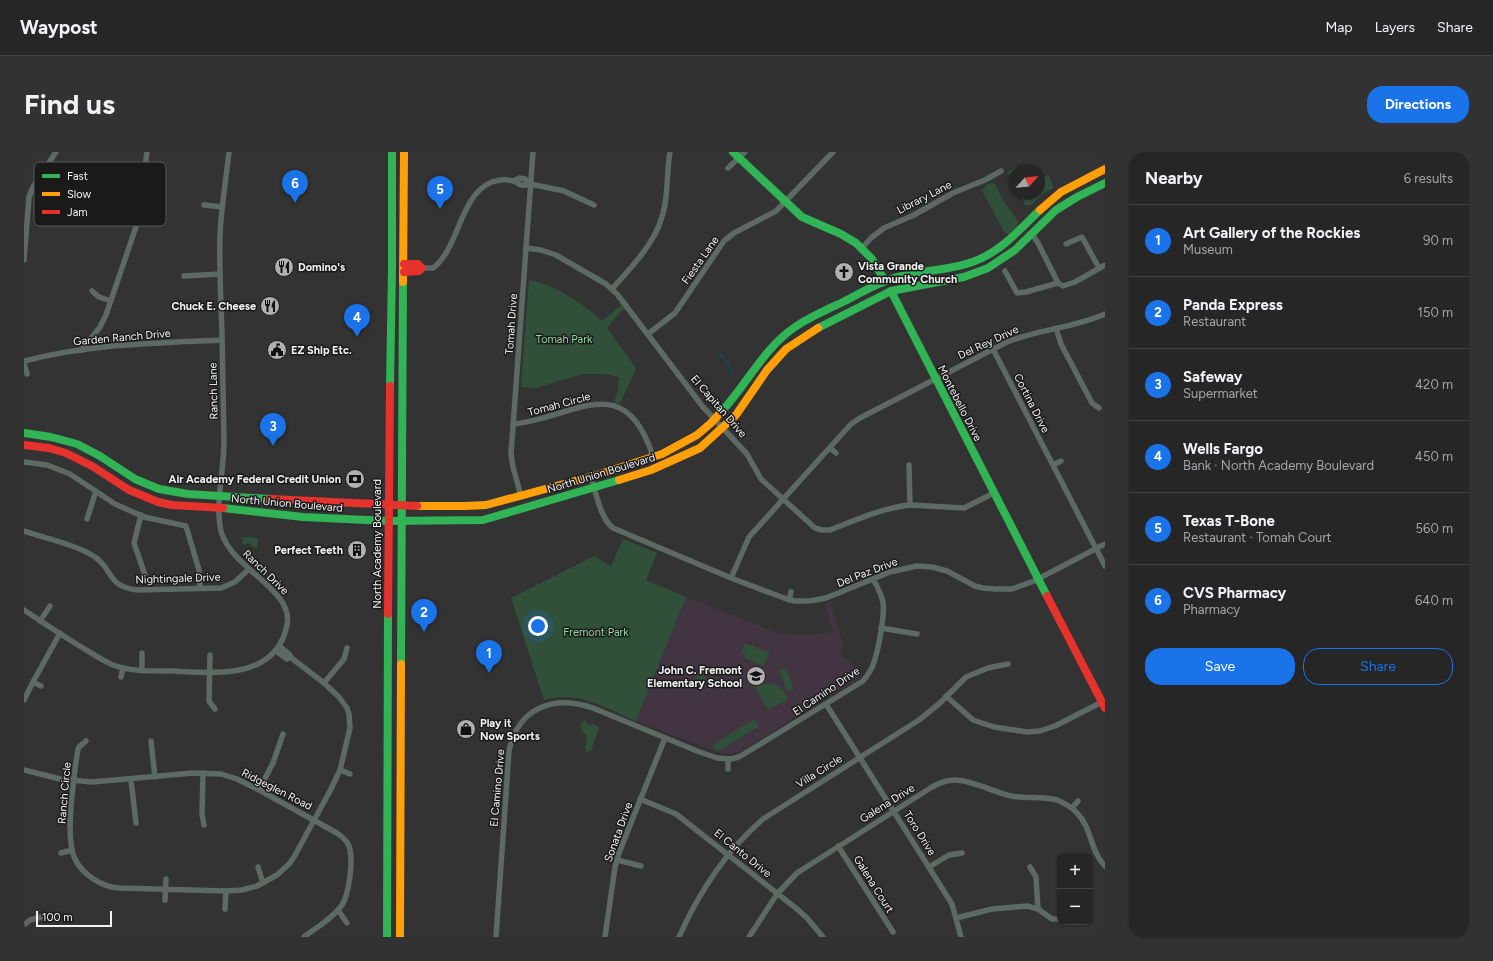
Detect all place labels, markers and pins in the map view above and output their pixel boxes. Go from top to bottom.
pin: 6 [282,170,308,203]
pin: 5 [427,176,453,209]
restaurant icon: Domino's [273,256,295,278]
place label: Vista Grande Community Church [858,260,957,286]
place label: Domino's [298,261,345,274]
church icon: Vista Grande Community Church [833,261,855,283]
restaurant icon: Chuck E. Cheese [259,295,281,317]
place label: Chuck E. Cheese [171,300,256,313]
pin: 4 [344,304,370,337]
public building icon: EZ Ship Etc. [266,339,288,361]
place label: EZ Ship Etc. [291,344,352,357]
pin: 3 [260,413,286,446]
bank icon: Air Academy Federal Credit Union [344,468,366,490]
place label: Air Academy Federal Credit Union [169,473,341,486]
building icon: Perfect Teeth [346,539,368,561]
place label: Perfect Teeth [274,544,343,557]
pin: 2 [411,599,437,632]
pin: 1 [476,640,502,673]
place label: John C. Fremont Elementary School [647,664,743,690]
school or university icon: John C. Fremont Elementary School [745,665,767,687]
place label: Play it Now Sports [480,717,540,743]
shop icon: Play it Now Sports [455,718,477,740]

